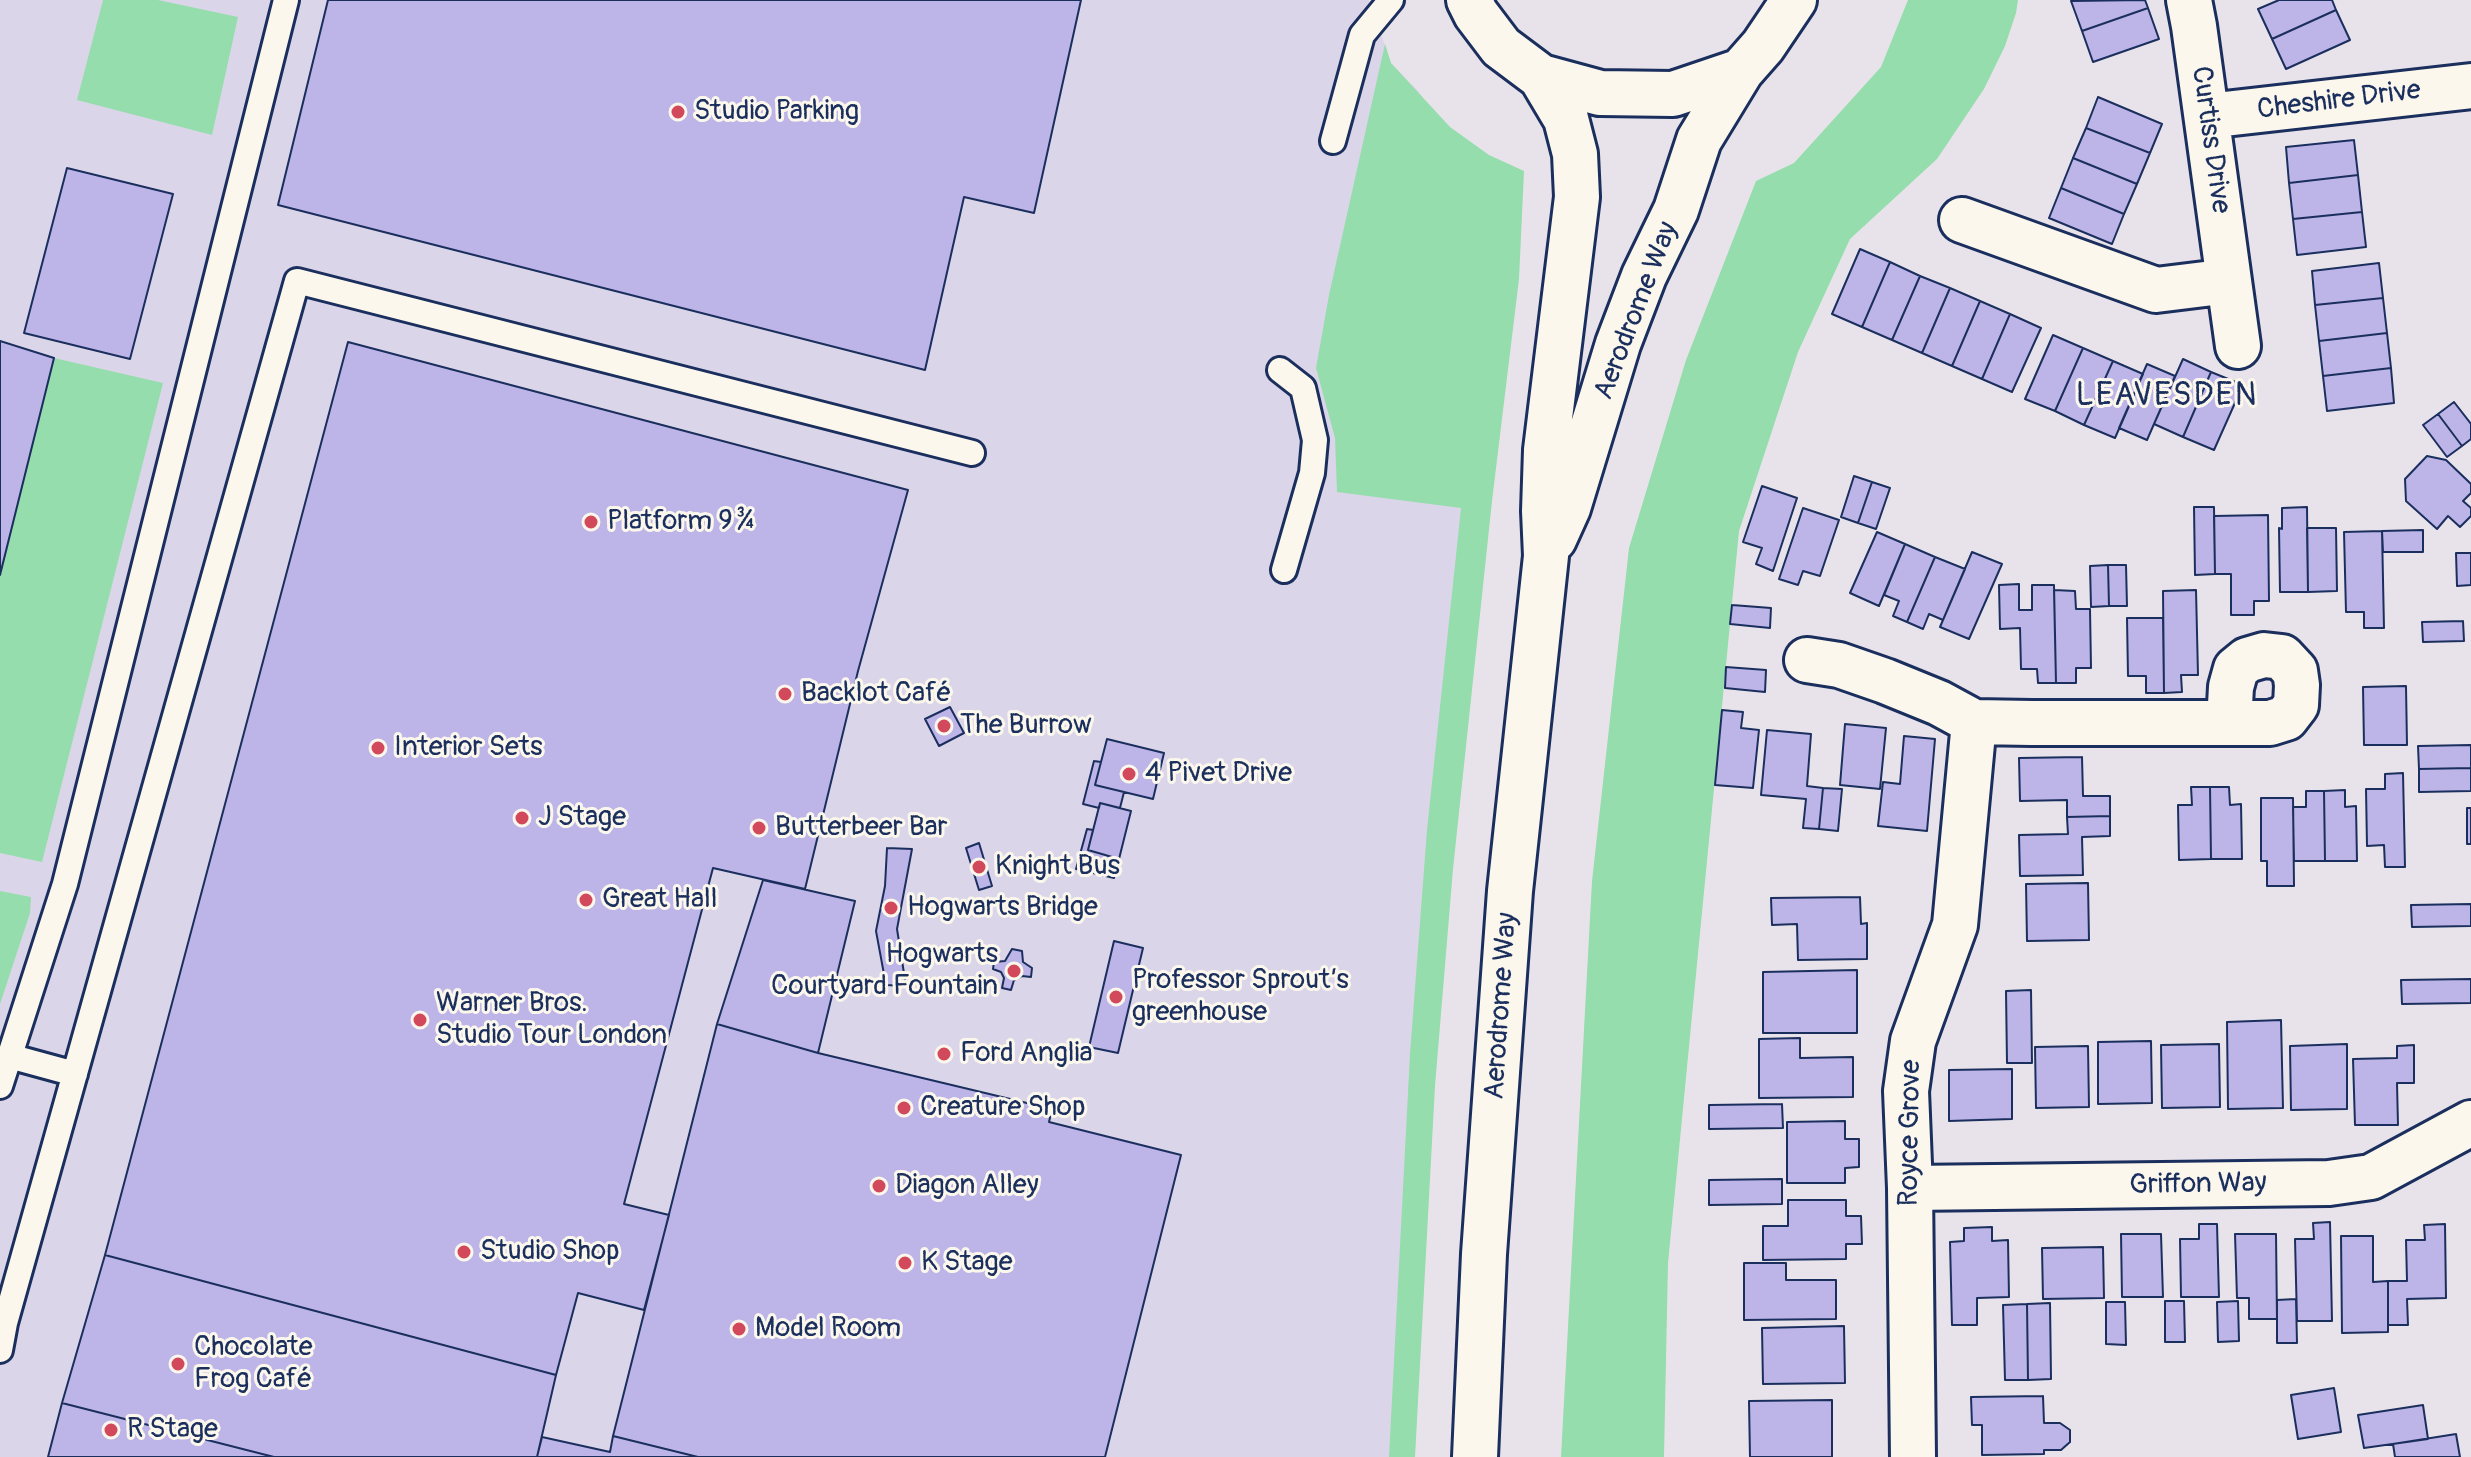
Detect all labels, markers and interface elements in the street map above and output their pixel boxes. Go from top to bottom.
street label: Curtiss Drive [2183,64,2237,216]
street label: Cheshire Drive [2255,74,2423,128]
place label: Studio Parking [694,95,859,129]
marker: Studio Parking [669,103,687,121]
street label: Aerodrome Way [1588,217,1686,405]
district label: LEAVESDEN [2076,378,2258,416]
place label: Platform 9 ¾ [607,505,755,539]
marker: Platform 9 ¾ [582,513,600,531]
place label: Backlot Café [801,677,951,711]
marker: Backlot Café [776,685,794,703]
place label: The Burrow [960,709,1092,743]
marker: The Burrow [935,717,953,735]
place label: Interior Sets [394,731,543,765]
marker: Interior Sets [369,739,387,757]
place label: 4 Pivet Drive [1145,757,1292,791]
marker: 4 Pivet Drive [1120,765,1138,783]
place label: J Stage [538,801,626,835]
marker: J Stage [513,809,531,827]
place label: Butterbeer Bar [775,811,948,845]
marker: Butterbeer Bar [750,819,768,837]
place label: Knight Bus [995,850,1120,884]
marker: Knight Bus [970,858,988,876]
place label: Great Hall [602,883,717,917]
marker: Great Hall [577,891,595,909]
place label: Hogwarts Bridge [907,891,1098,925]
marker: Hogwarts Bridge [882,899,900,917]
street label: Aerodrome Way [1479,911,1525,1101]
place label: Hogwarts Courtyard Fountain [771,938,998,1004]
marker: Hogwarts Courtyard Fountain [1005,962,1023,980]
place label: Professor Sprout’s greenhouse [1132,964,1349,1030]
place label: Warner Bros. Studio Tour London [436,987,667,1053]
marker: Professor Sprout’s greenhouse [1107,988,1125,1006]
marker: Warner Bros. Studio Tour London [411,1011,429,1029]
place label: Ford Anglia [960,1037,1092,1071]
marker: Ford Anglia [935,1045,953,1063]
street label: Royce Grove [1893,1059,1929,1207]
place label: Creature Shop [920,1091,1085,1125]
marker: Creature Shop [895,1099,913,1117]
street label: Griffon Way [2129,1167,2267,1203]
place label: Diagon Alley [895,1169,1039,1203]
marker: Diagon Alley [870,1177,888,1195]
place label: Studio Shop [480,1235,619,1269]
marker: Studio Shop [455,1243,473,1261]
place label: K Stage [921,1246,1012,1280]
marker: K Stage [896,1254,914,1272]
place label: Model Room [755,1312,901,1346]
marker: Model Room [730,1320,748,1338]
place label: Chocolate Frog Café [194,1331,313,1397]
marker: Chocolate Frog Café [169,1355,187,1373]
place label: R Stage [127,1413,218,1447]
marker: R Stage [102,1421,120,1439]

